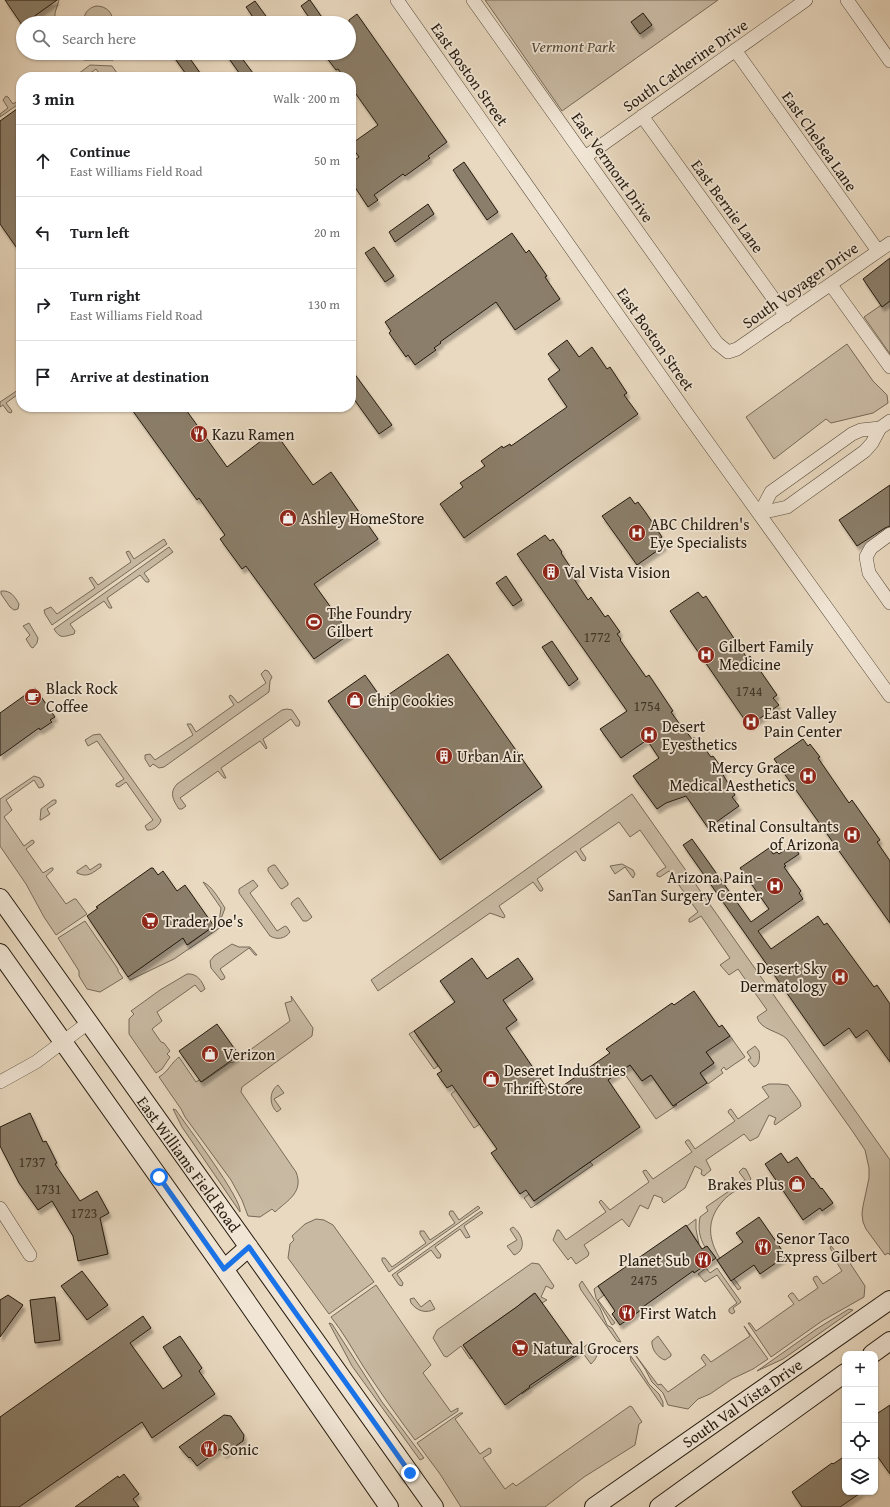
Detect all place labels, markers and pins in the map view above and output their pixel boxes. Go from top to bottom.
place label: Kazu Ramen [212,422,295,446]
restaurant icon: Kazu Ramen [189,424,209,444]
place label: Ashley HomeStore [301,506,424,530]
shop icon: Ashley HomeStore [278,508,298,528]
place label: ABC Children's Eye Specialists [650,512,750,554]
hospital icon: ABC Children's Eye Specialists [627,523,647,543]
place label: Val Vista Vision [564,560,670,584]
building icon: Val Vista Vision [541,562,561,582]
place label: The Foundry Gilbert [327,601,412,643]
sports icon: The Foundry Gilbert [304,612,324,632]
place label: Gilbert Family Medicine [719,634,814,676]
hospital icon: Gilbert Family Medicine [696,645,716,665]
place label: Black Rock Coffee [46,676,119,718]
cafe icon: Black Rock Coffee [23,687,43,707]
place label: Chip Cookies [368,688,454,712]
shop icon: Chip Cookies [345,690,365,710]
place label: East Valley Pain Center [764,701,843,743]
hospital icon: East Valley Pain Center [741,712,761,732]
place label: Desert Eyesthetics [662,714,737,756]
hospital icon: Desert Eyesthetics [639,725,659,745]
place label: Urban Air [457,744,524,768]
building icon: Urban Air [434,746,454,766]
place label: Mercy Grace Medical Aesthetics [669,755,795,797]
hospital icon: Mercy Grace Medical Aesthetics [798,766,818,786]
place label: Retinal Consultants of Arizona [708,814,839,856]
hospital icon: Retinal Consultants of Arizona [842,825,862,845]
place label: Arizona Pain - SanTan Surgery Center [608,865,763,907]
hospital icon: Arizona Pain - SanTan Surgery Center [765,876,785,896]
place label: Trader Joe's [163,909,243,933]
supermarket icon: Trader Joe's [140,911,160,931]
place label: Desert Sky Dermatology [740,956,827,998]
hospital icon: Desert Sky Dermatology [830,967,850,987]
place label: Verizon [223,1042,275,1066]
shop icon: Verizon [200,1044,220,1064]
place label: Deseret Industries Thrift Store [504,1058,626,1100]
shop icon: Deseret Industries Thrift Store [481,1069,501,1089]
place label: Brakes Plus [708,1172,784,1196]
shop icon: Brakes Plus [787,1174,807,1194]
place label: Senor Taco Express Gilbert [776,1226,878,1268]
restaurant icon: Senor Taco Express Gilbert [753,1237,773,1257]
place label: Planet Sub [619,1248,690,1272]
restaurant icon: Planet Sub [693,1250,713,1270]
place label: First Watch [640,1301,716,1325]
restaurant icon: First Watch [617,1303,637,1323]
place label: Natural Grocers [533,1336,639,1360]
supermarket icon: Natural Grocers [510,1338,530,1358]
place label: Sonic [222,1437,259,1461]
restaurant icon: Sonic [199,1439,219,1459]

